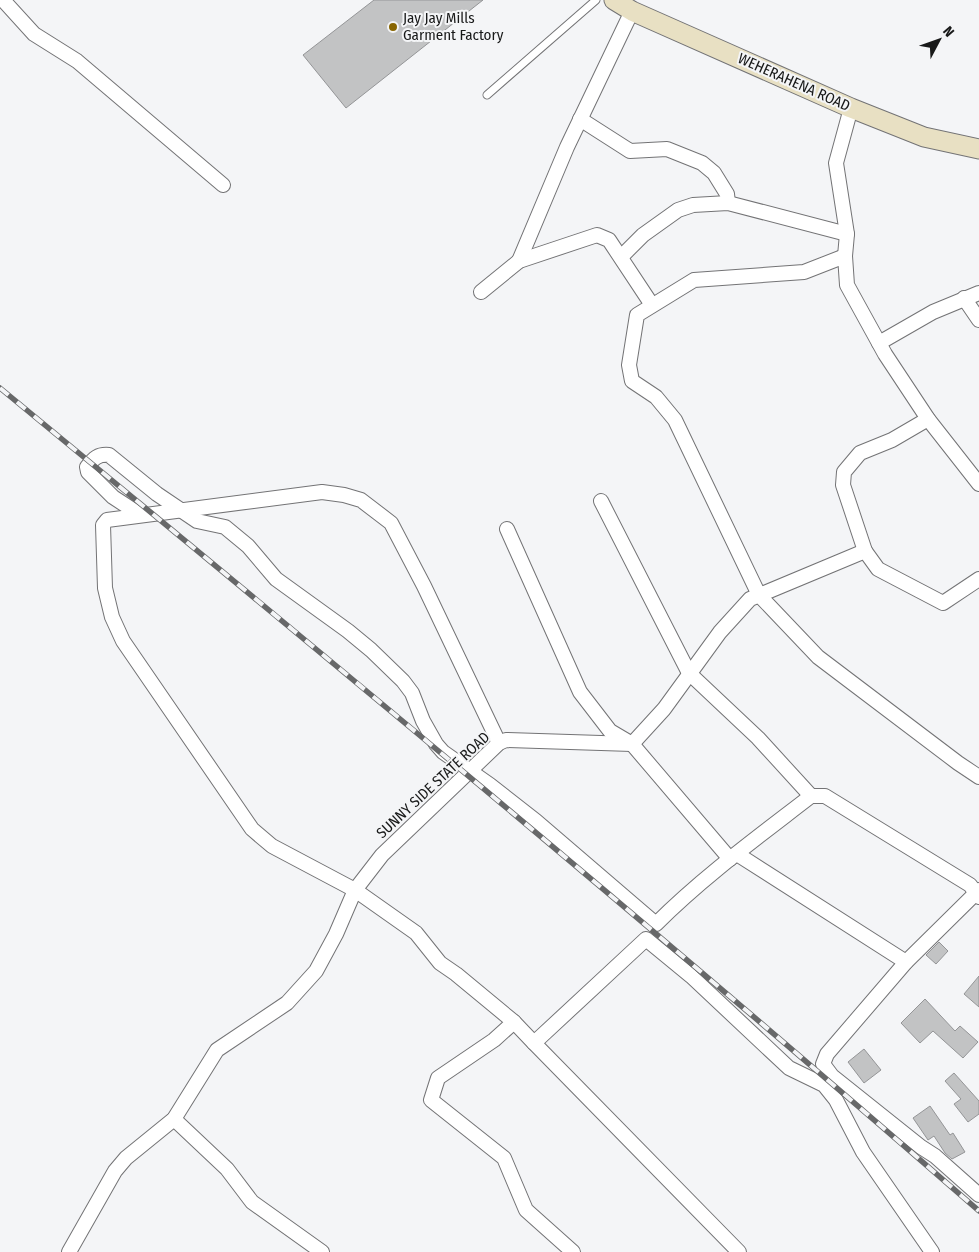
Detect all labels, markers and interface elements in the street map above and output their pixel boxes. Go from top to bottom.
place label: Jay Jay Mills Garment Factory [403,9,504,44]
north arrow [914,15,964,65]
marker: Jay Jay Mills Garment Factory [387,21,399,33]
text: N [939,23,958,41]
street label: WEHERAHENA ROAD [735,49,853,115]
street label: SUNNY SIDE STATE ROAD [373,728,493,842]

